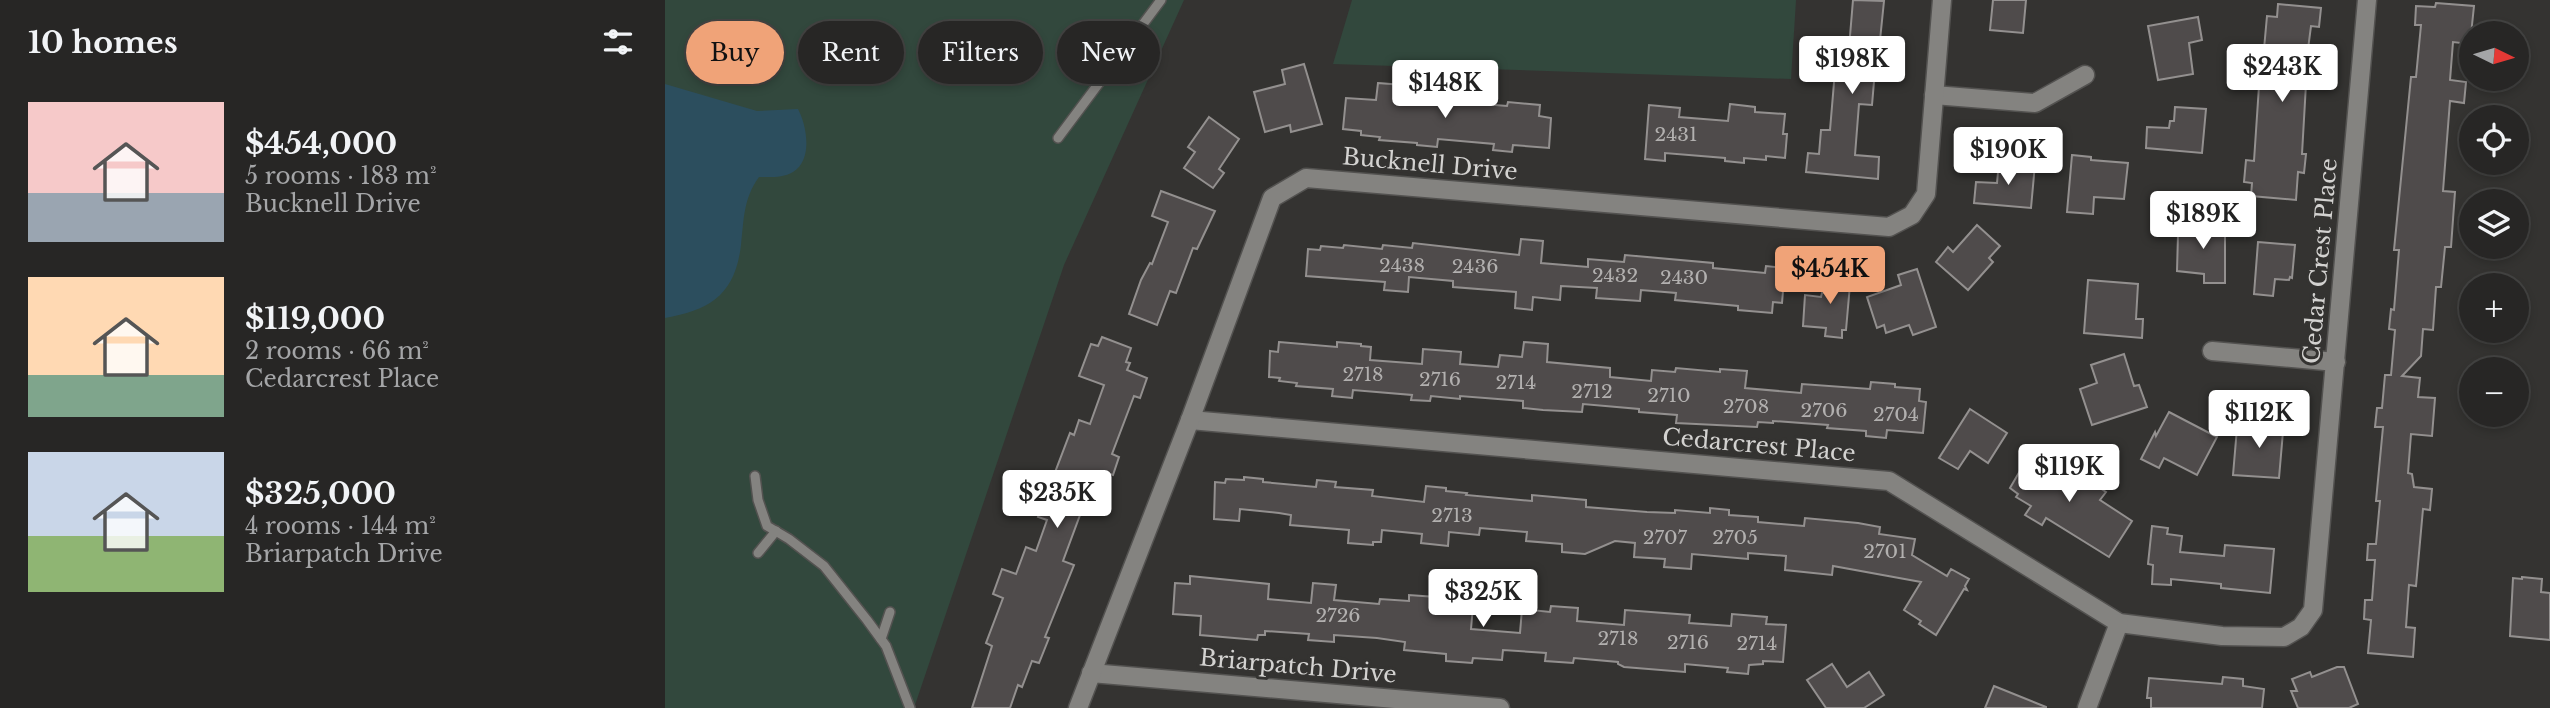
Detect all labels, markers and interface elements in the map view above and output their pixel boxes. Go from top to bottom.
chip: Buy [686,21,784,84]
chip: Rent [798,21,904,84]
chip: Filters [918,21,1043,84]
chip: New [1057,21,1160,84]
north arrow [2459,21,2529,91]
map controls [2459,21,2529,427]
icon: filters [599,23,637,61]
text: 10 homes [28,24,178,61]
pin: $198K [1803,36,1901,96]
pin: $243K [2233,44,2331,104]
text: $198K [1815,45,1889,73]
text: $243K [2243,53,2321,81]
pin: $148K [1396,60,1494,120]
text: $148K [1408,69,1482,97]
button: locate [2459,105,2529,175]
house number: 2431 [1655,123,1698,146]
text: $454,000 [245,125,397,162]
pin: $190K [1959,128,2057,187]
icon: home [84,130,168,214]
text: $190K [1970,136,2046,164]
street label: Bucknell Drive [1341,142,1519,186]
street label: Cedar Crest Place [2297,157,2343,365]
text: 5 rooms · 183 m² [245,162,437,190]
button: layers [2459,189,2529,259]
text: Bucknell Drive [245,190,421,218]
pin: $189K [2154,191,2252,251]
text: $189K [2166,200,2240,228]
pin: $454K [1781,246,1879,306]
house number: 2438 [1379,254,1425,277]
house number: 2436 [1452,255,1498,278]
text: $454K [1791,255,1869,283]
house number: 2432 [1592,264,1638,287]
house number: 2430 [1660,266,1708,289]
button: + [2459,273,2529,343]
text: $119,000 [245,300,385,337]
icon: home [84,305,168,389]
text: 2 rooms · 66 m² [245,337,429,365]
button: − [2459,357,2529,427]
house number: 2718 [1342,363,1384,386]
text: Cedarcrest Place [245,365,439,393]
house number: 2716 [1419,368,1461,391]
house number: 2714 [1496,371,1536,394]
house number: 2712 [1571,380,1613,403]
house number: 2710 [1647,384,1691,407]
pin: $112K [2210,391,2308,450]
house number: 2708 [1723,395,1769,418]
house number: 2706 [1800,399,1848,422]
text: $112K [2225,399,2293,427]
house number: 2704 [1873,403,1919,426]
street label: Cedarcrest Place [1661,423,1857,467]
pin: $119K [2020,444,2118,504]
text: $119K [2034,453,2104,481]
pin: $235K [1008,470,1106,530]
text: $325,000 [245,475,396,512]
text: $235K [1018,479,1096,507]
icon: home [84,480,168,564]
house number: 2713 [1431,504,1473,527]
text: 4 rooms · 144 m² [245,512,436,540]
house number: 2707 [1643,526,1688,549]
house number: 2705 [1712,526,1758,549]
text: Briarpatch Drive [245,540,443,568]
house number: 2701 [1863,540,1907,563]
pin: $325K [1434,570,1532,629]
text: $325K [1444,578,1522,606]
house number: 2726 [1315,604,1361,627]
house number: 2718 [1597,627,1639,650]
house number: 2716 [1667,631,1709,654]
house number: 2714 [1737,632,1777,655]
street label: Briarpatch Drive [1198,643,1398,689]

